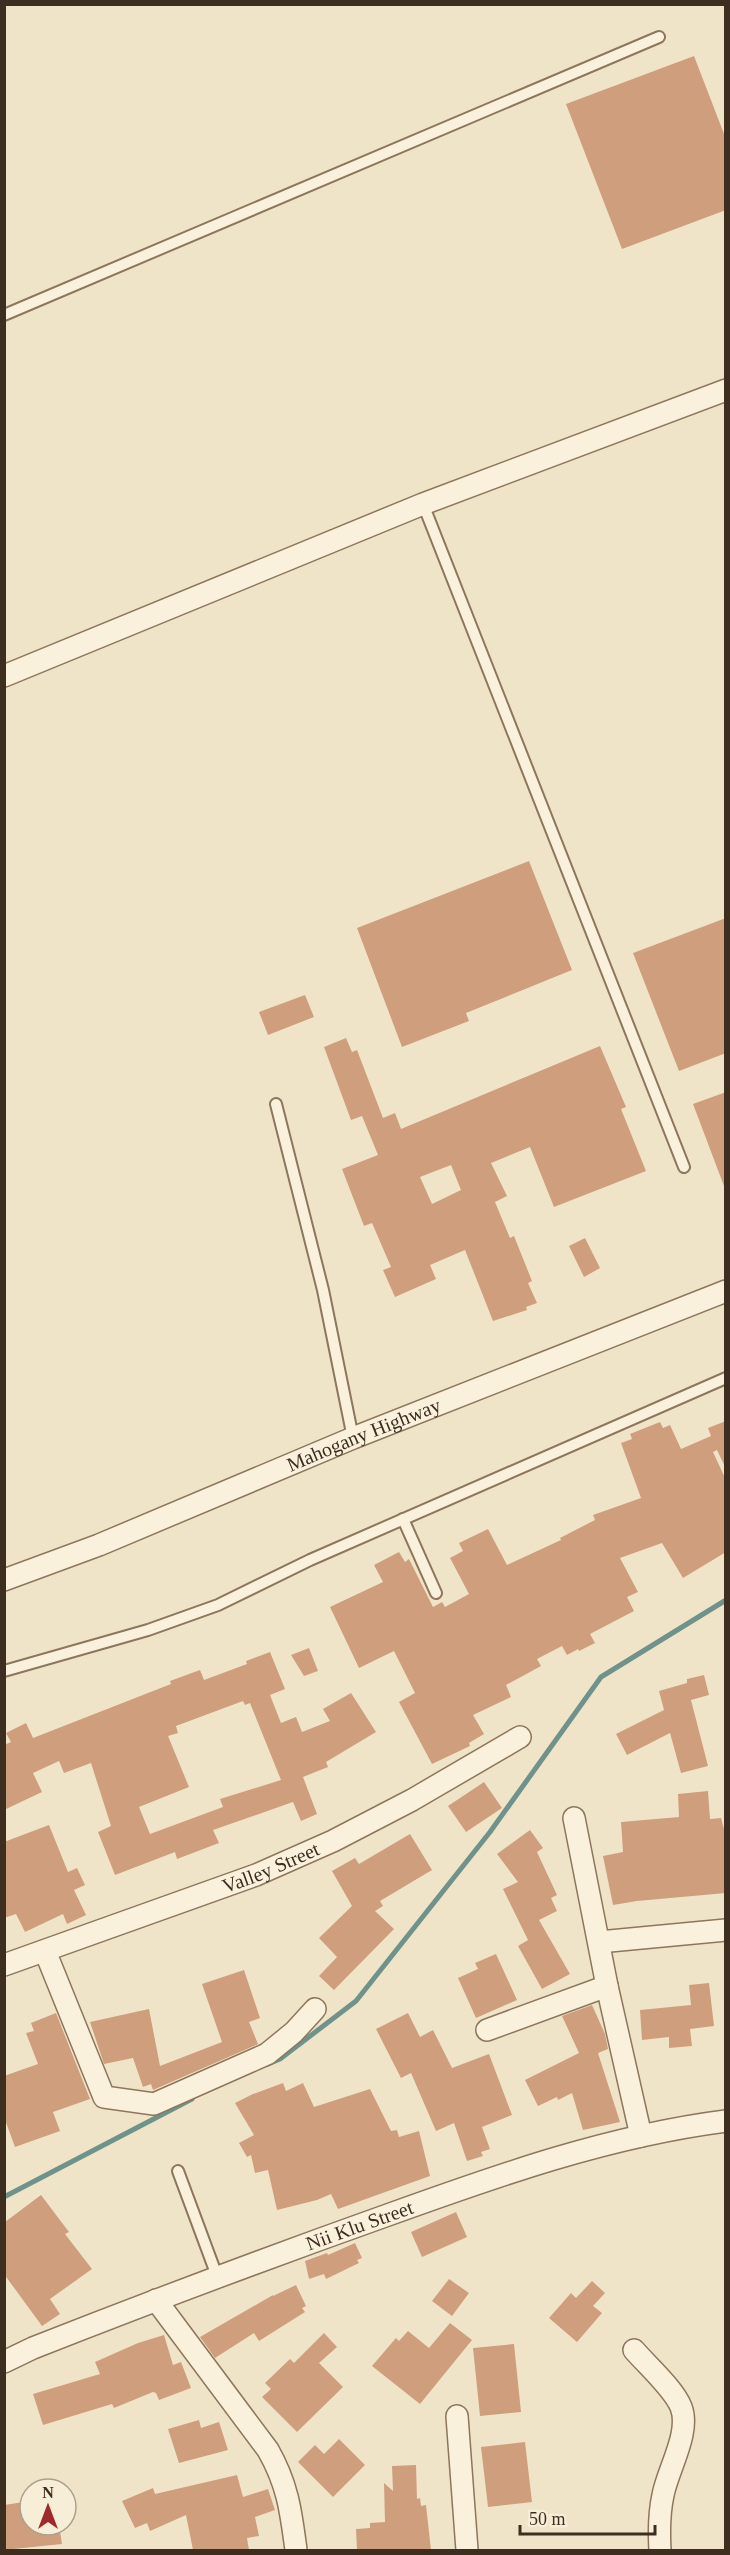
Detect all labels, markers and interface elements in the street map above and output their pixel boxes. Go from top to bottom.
street label: Mahogany Highway [283,1394,444,1476]
street label: Valley Street [219,1837,323,1897]
street label: Nii Klu Street [303,2196,416,2255]
north arrow [18,2477,78,2537]
text: N [42,2484,54,2501]
scale bar [520,2498,655,2536]
text: 50 m [529,2509,566,2529]

